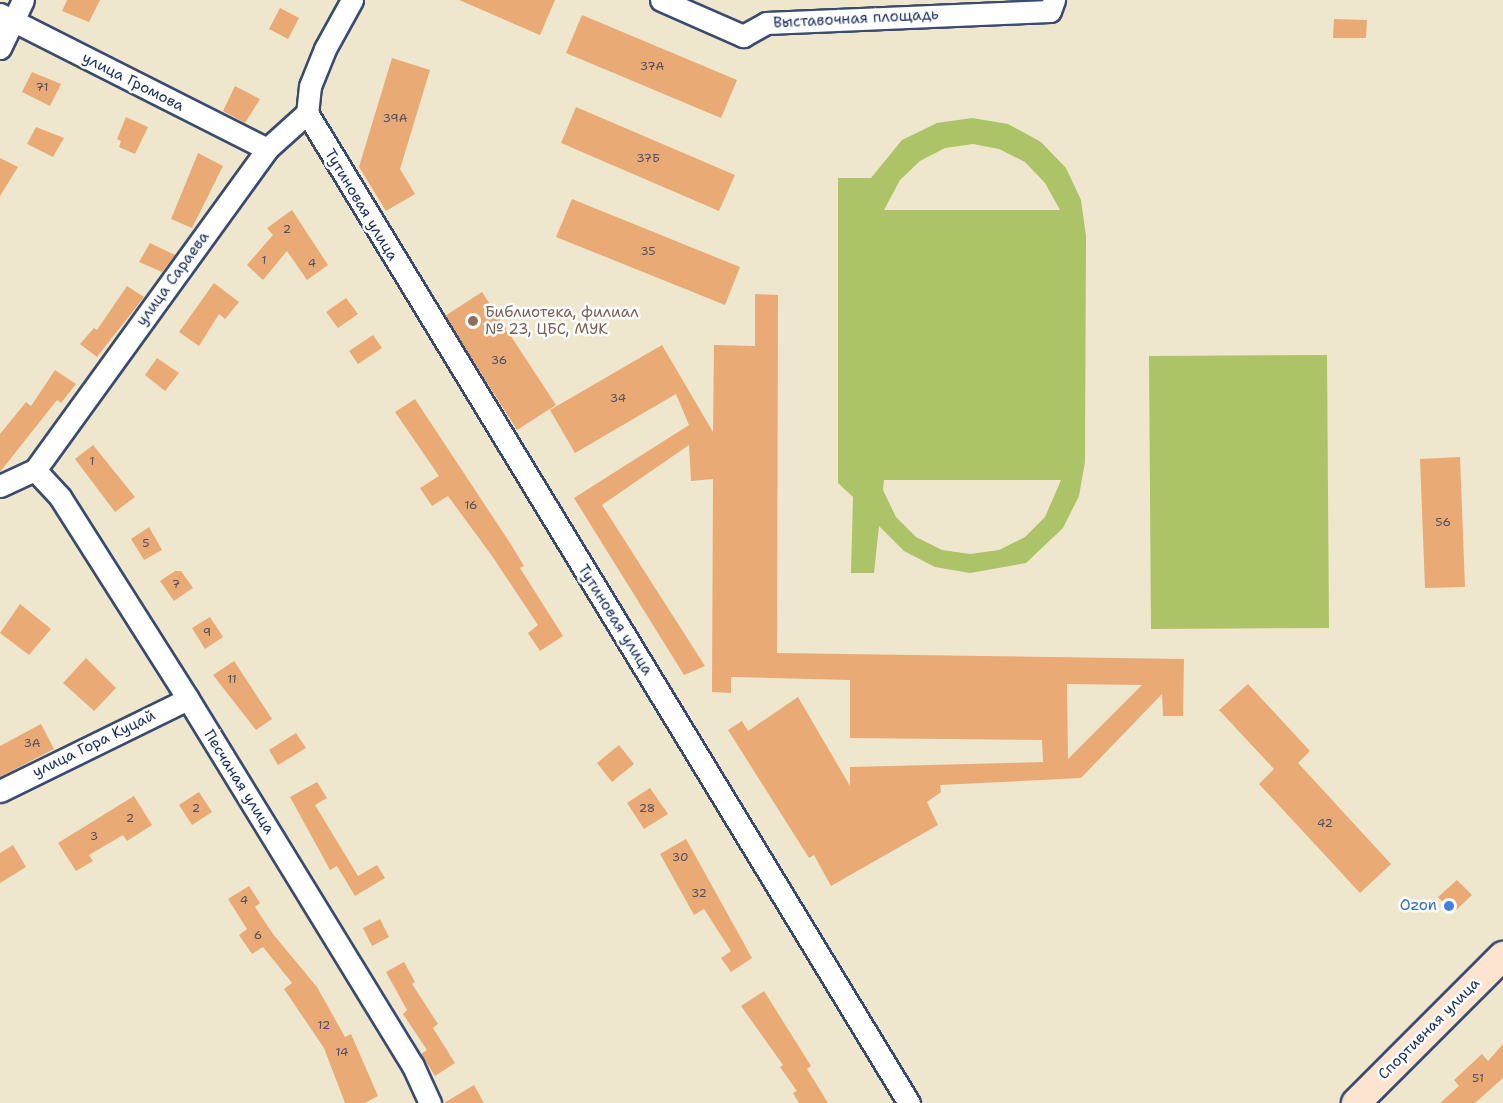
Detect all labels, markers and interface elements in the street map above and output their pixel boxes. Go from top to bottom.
street label: Выставочная площадь [773,6,939,32]
street label: улица Громова [79,49,187,115]
house number: 37А [640,60,664,74]
house number: 71 [36,81,48,95]
house number: 39А [383,112,407,126]
street label: Тутиновая улица [321,146,401,264]
house number: 37Б [636,152,660,166]
house number: 2 [283,223,291,237]
street label: улица Сараева [133,228,213,330]
house number: 35 [640,245,656,259]
house number: 1 [261,254,267,268]
house number: 4 [308,257,316,271]
place label: Библиотека, филиал № 23, ЦБС, МУК [485,303,639,338]
marker: Библиотека, филиал № 23, ЦБС, МУК [466,314,480,328]
house number: 36 [491,354,507,368]
house number: 34 [610,392,626,406]
house number: 1 [89,455,95,469]
house number: 16 [464,499,478,513]
house number: 56 [1435,516,1451,530]
house number: 5 [142,537,150,551]
street label: Тутиновая улица [574,561,656,679]
house number: 7 [172,578,180,592]
house number: 9 [203,626,211,640]
house number: 11 [227,673,237,687]
street label: улица Гора Куцай [30,706,158,782]
street label: Песчаная улица [200,727,278,837]
house number: 3А [23,737,41,751]
house number: 2 [192,802,200,816]
house number: 28 [639,802,655,816]
house number: 2 [126,812,134,826]
house number: 42 [1317,817,1333,831]
house number: 3 [90,830,98,844]
house number: 30 [672,851,688,865]
house number: 32 [691,887,707,901]
house number: 4 [240,894,248,908]
place label: Ozon [1400,897,1437,915]
marker: Ozon [1442,899,1456,913]
house number: 6 [254,929,262,943]
street label: Спортивная улица [1374,974,1484,1084]
house number: 12 [318,1019,330,1033]
house number: 14 [336,1046,348,1060]
house number: 51 [1472,1072,1484,1086]

